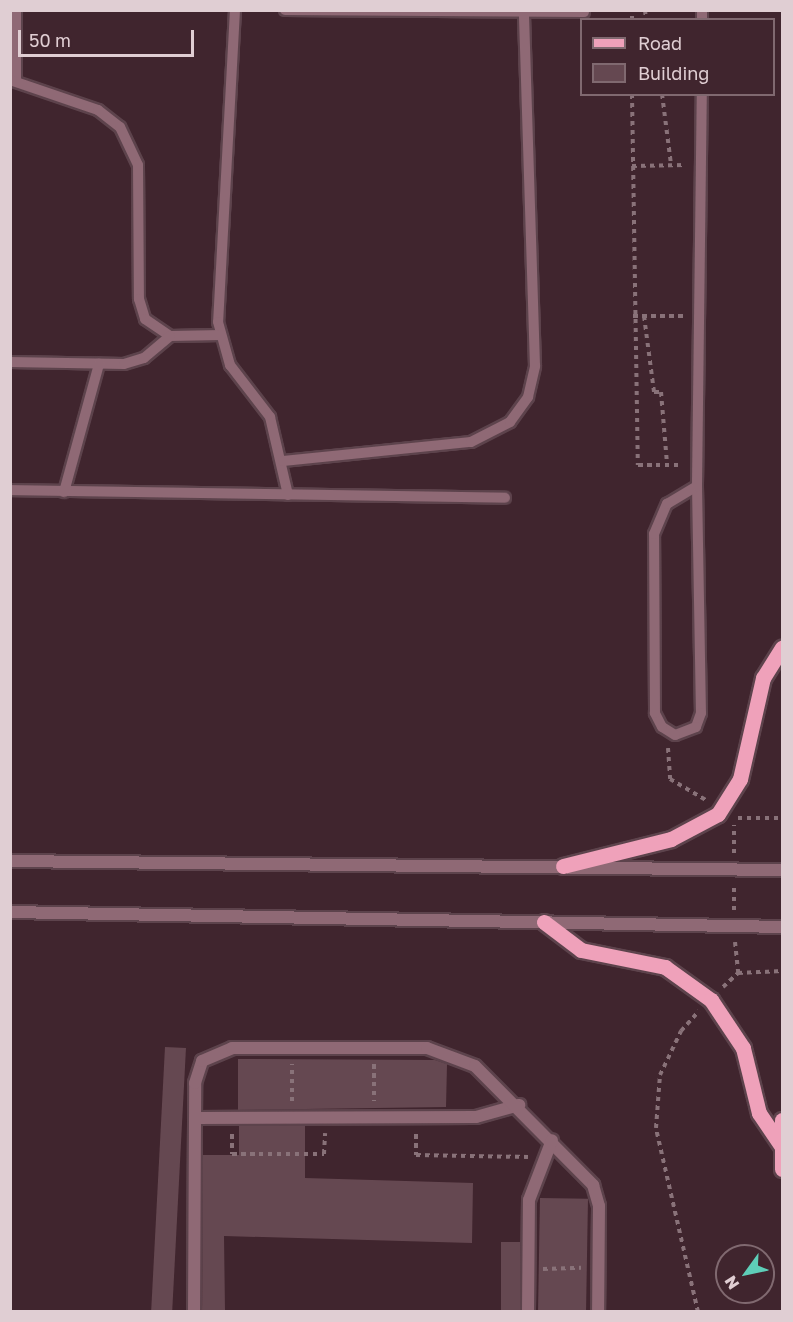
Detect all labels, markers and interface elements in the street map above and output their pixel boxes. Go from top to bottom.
scale bar [21,18,196,56]
legend [580,18,775,96]
text: 50 m [29,29,71,51]
text: Road [638,32,682,54]
text: Building [638,62,709,84]
north arrow [715,1244,775,1304]
text: N [720,1272,743,1293]

